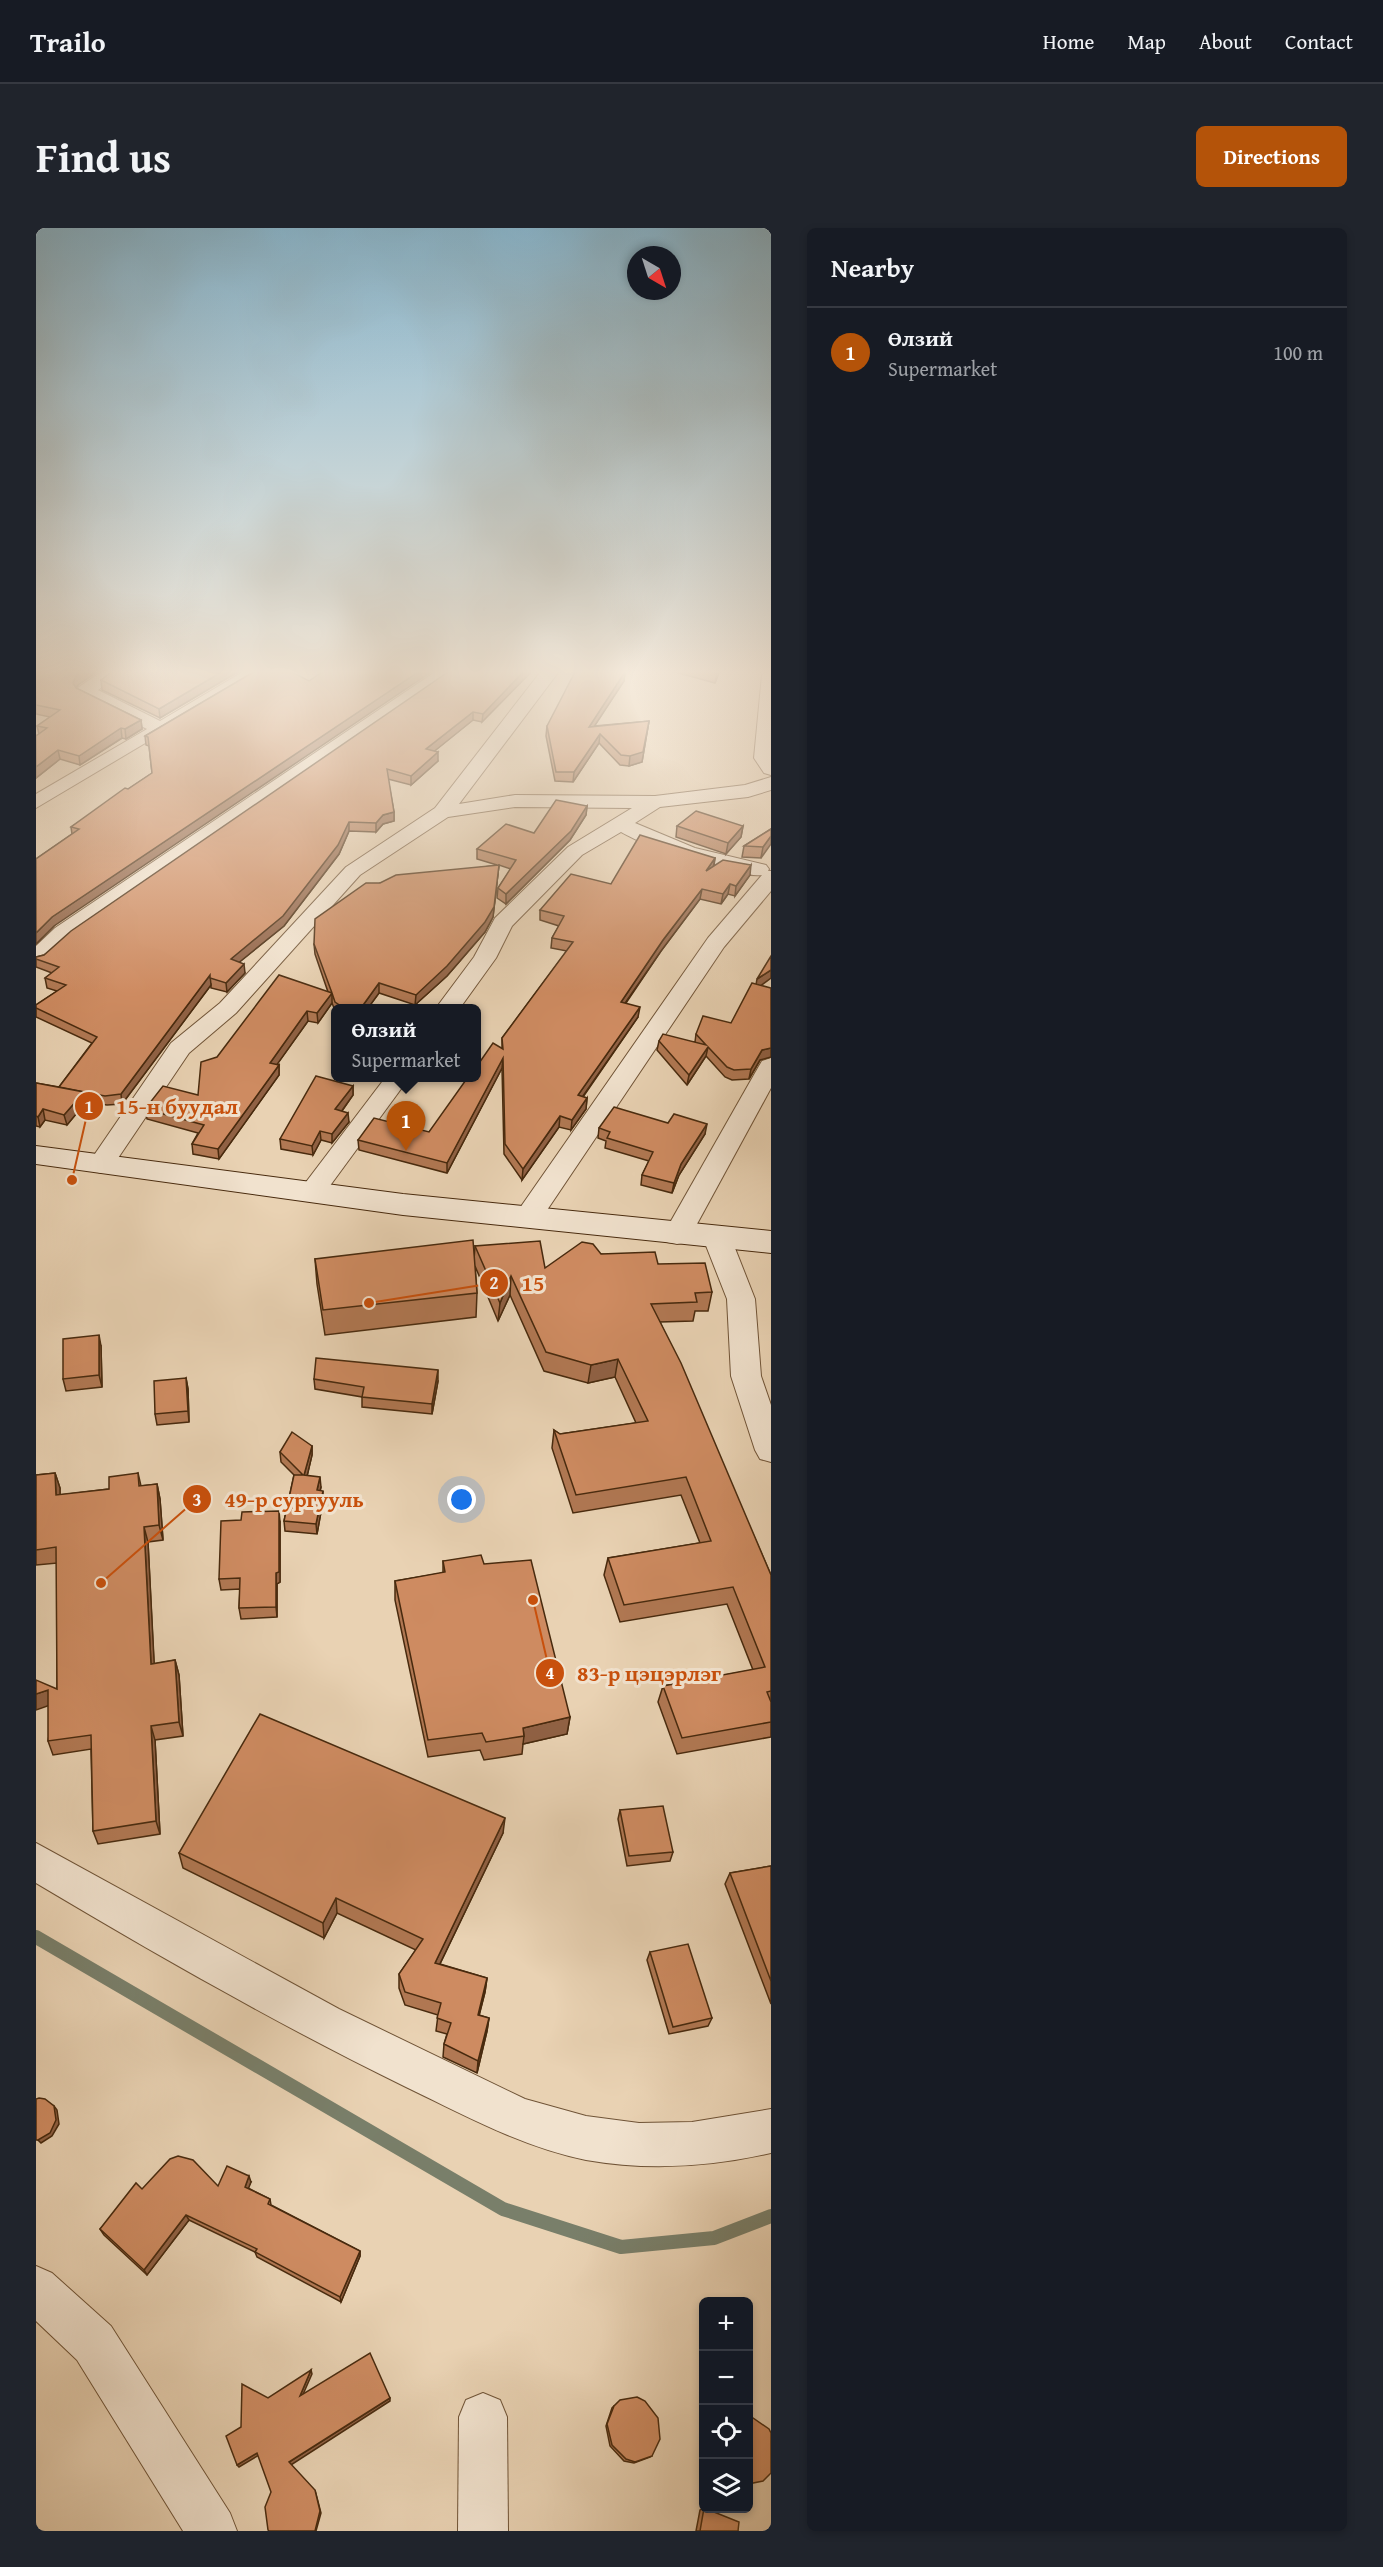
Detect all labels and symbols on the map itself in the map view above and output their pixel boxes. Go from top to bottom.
north arrow [627,246,681,300]
callout: 15-н буудал [74,1086,250,1126]
text: 15-н буудал [116,1090,238,1122]
text: 1 [84,1093,94,1120]
pin: 1 [386,1102,425,1151]
callout: 15 [479,1263,556,1303]
text: 15 [522,1267,544,1299]
text: 2 [489,1269,499,1296]
callout: 49-р сургууль [182,1479,376,1519]
text: 49-р сургууль [224,1483,364,1515]
your location [447,1485,476,1514]
text: 3 [192,1486,202,1513]
callout: 83-р цэцэрлэг [535,1653,733,1693]
text: 83-р цэцэрлэг [577,1657,721,1689]
text: 4 [545,1659,555,1686]

